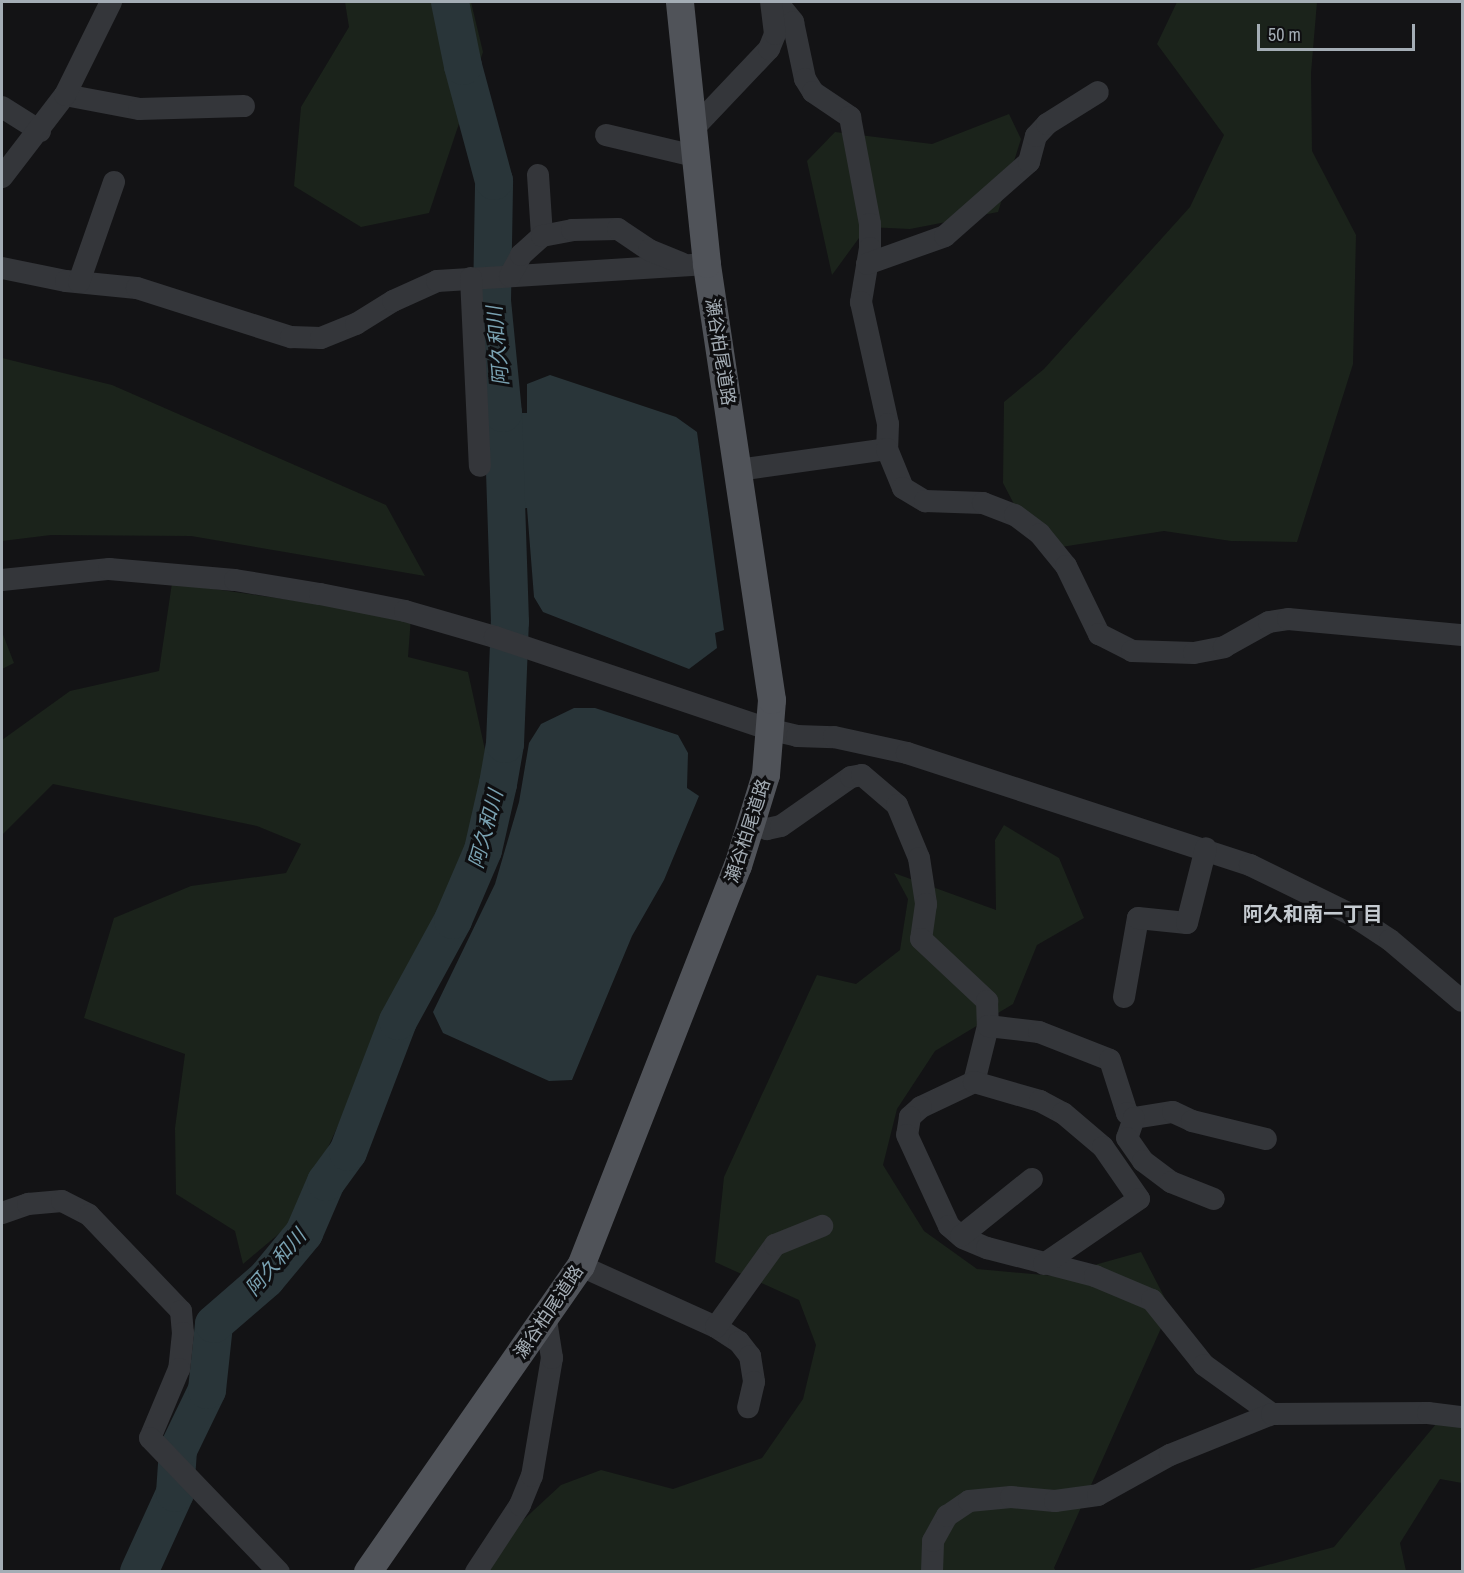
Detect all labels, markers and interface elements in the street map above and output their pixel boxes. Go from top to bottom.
scale bar [1260,12,1418,50]
text: 50 m [1268,22,1301,47]
street label: 瀬谷柏尾道路 [701,297,739,407]
water label: 阿久和川 [482,305,512,387]
street label: 瀬谷柏尾道路 [721,776,775,886]
water label: 阿久和川 [463,787,507,871]
district label: 阿久和南一丁目 [1243,901,1383,925]
water label: 阿久和川 [240,1224,310,1300]
street label: 瀬谷柏尾道路 [510,1261,588,1363]

